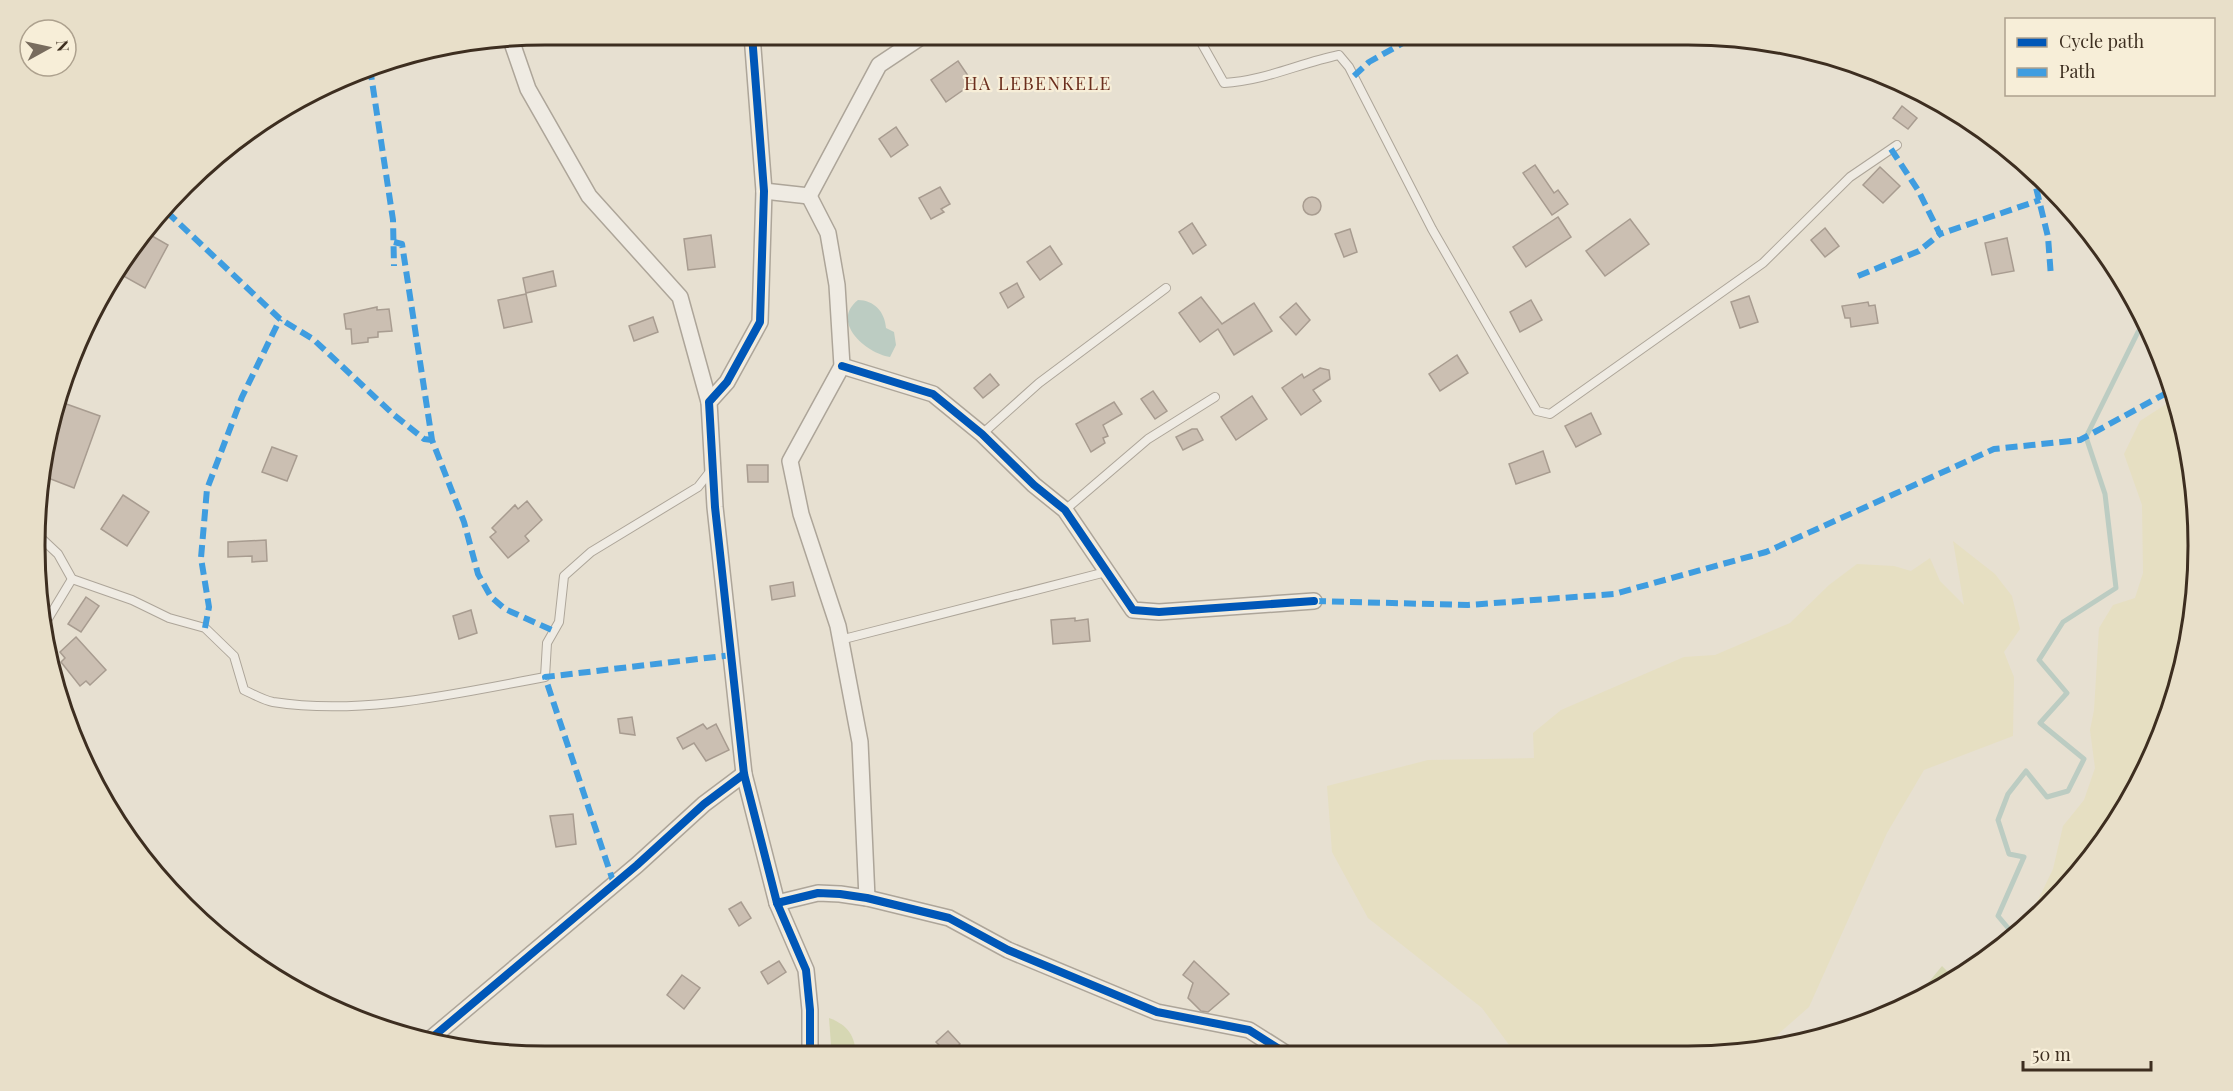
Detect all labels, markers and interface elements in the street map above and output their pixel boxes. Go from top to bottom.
north arrow [18,18,78,78]
legend [2005,18,2215,96]
text: Cycle path [2059,29,2144,53]
text: N [52,39,75,53]
text: Path [2059,59,2096,83]
district label: HA LEBENKELE [964,71,1112,95]
scale bar [2023,1034,2150,1072]
text: 50 m [2032,1042,2071,1066]

